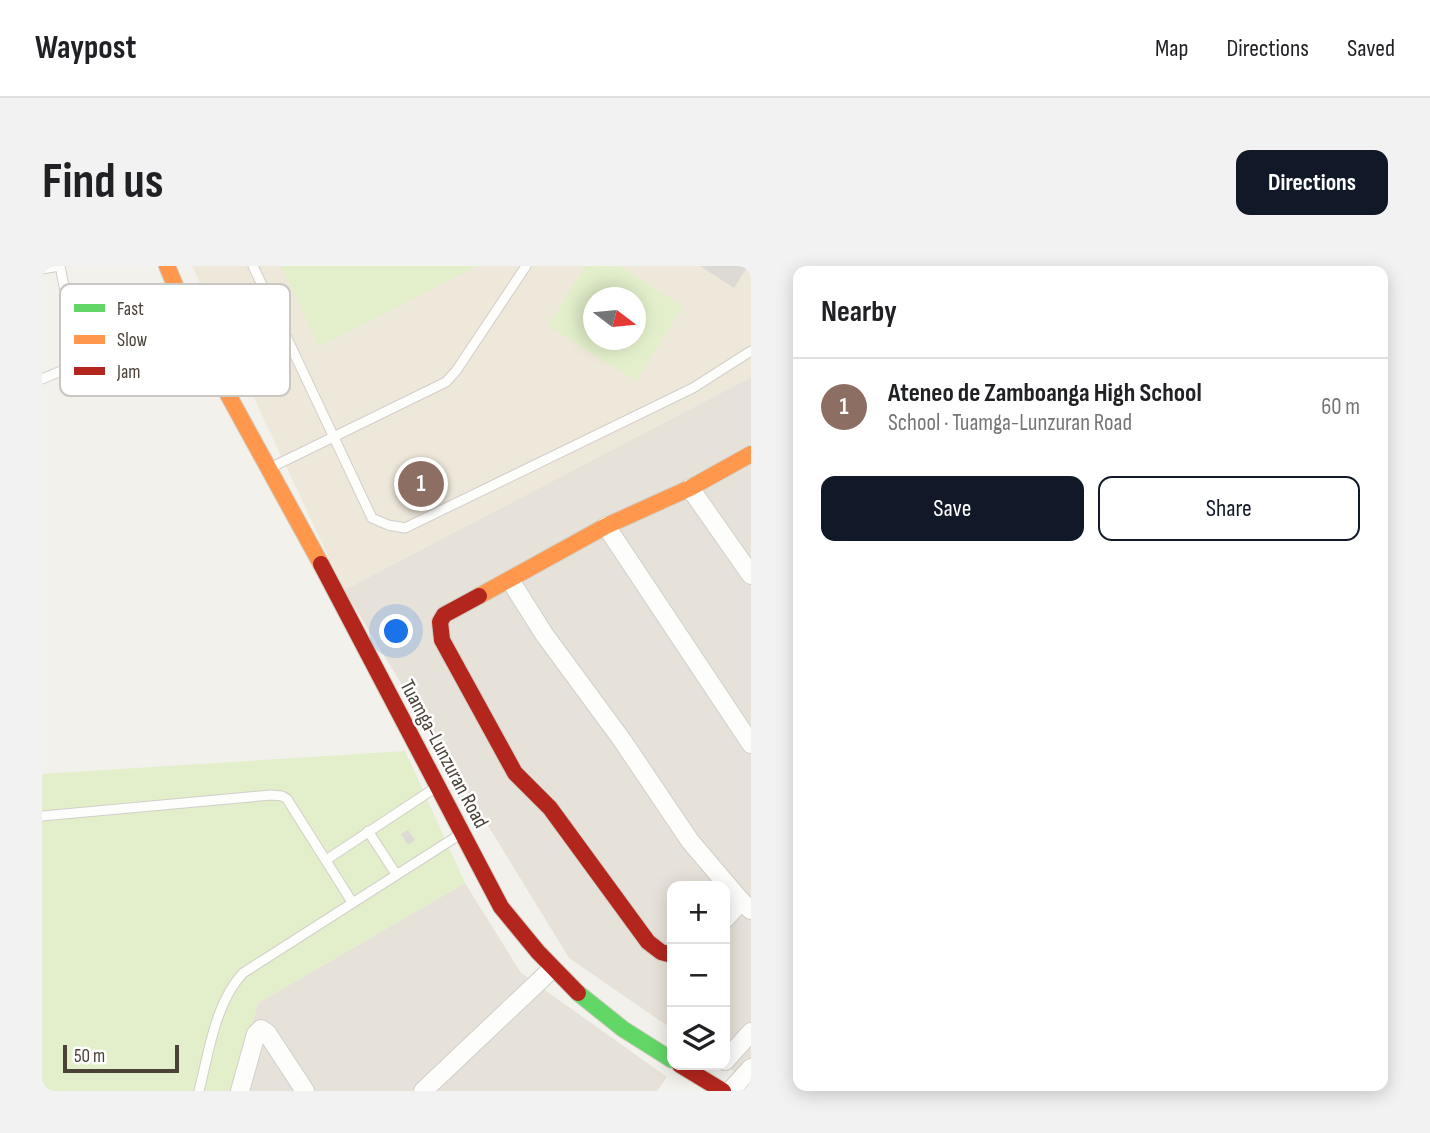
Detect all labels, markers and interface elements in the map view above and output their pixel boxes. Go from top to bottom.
text: Waypost [35,28,136,68]
text: Map [1155,34,1188,63]
text: Directions [1226,34,1309,63]
text: Saved [1347,34,1395,63]
button: Directions [1236,150,1388,215]
text: Find us [42,153,164,212]
legend [60,284,290,396]
north arrow [583,287,646,350]
text: Nearby [821,294,897,330]
text: Fast [117,298,144,321]
text: Slow [117,329,147,352]
text: Jam [116,361,140,384]
text: Ateneo de Zamboanga High School [888,378,1202,409]
text: 1 [839,393,849,421]
text: 60 m [1321,393,1360,421]
text: School · Tuamga-Lunzuran Road [888,409,1132,437]
pin: 1 [398,458,444,510]
button: Save [821,476,1084,541]
button: Share [1098,476,1360,541]
your location [379,614,413,648]
street label: Tuamga-Lunzuran Road [394,676,494,832]
map controls [667,881,730,1070]
button: + [667,881,730,944]
button: − [667,944,730,1007]
button: layers [667,1007,730,1070]
scale bar [63,1042,178,1074]
text: 50 m [74,1045,105,1068]

